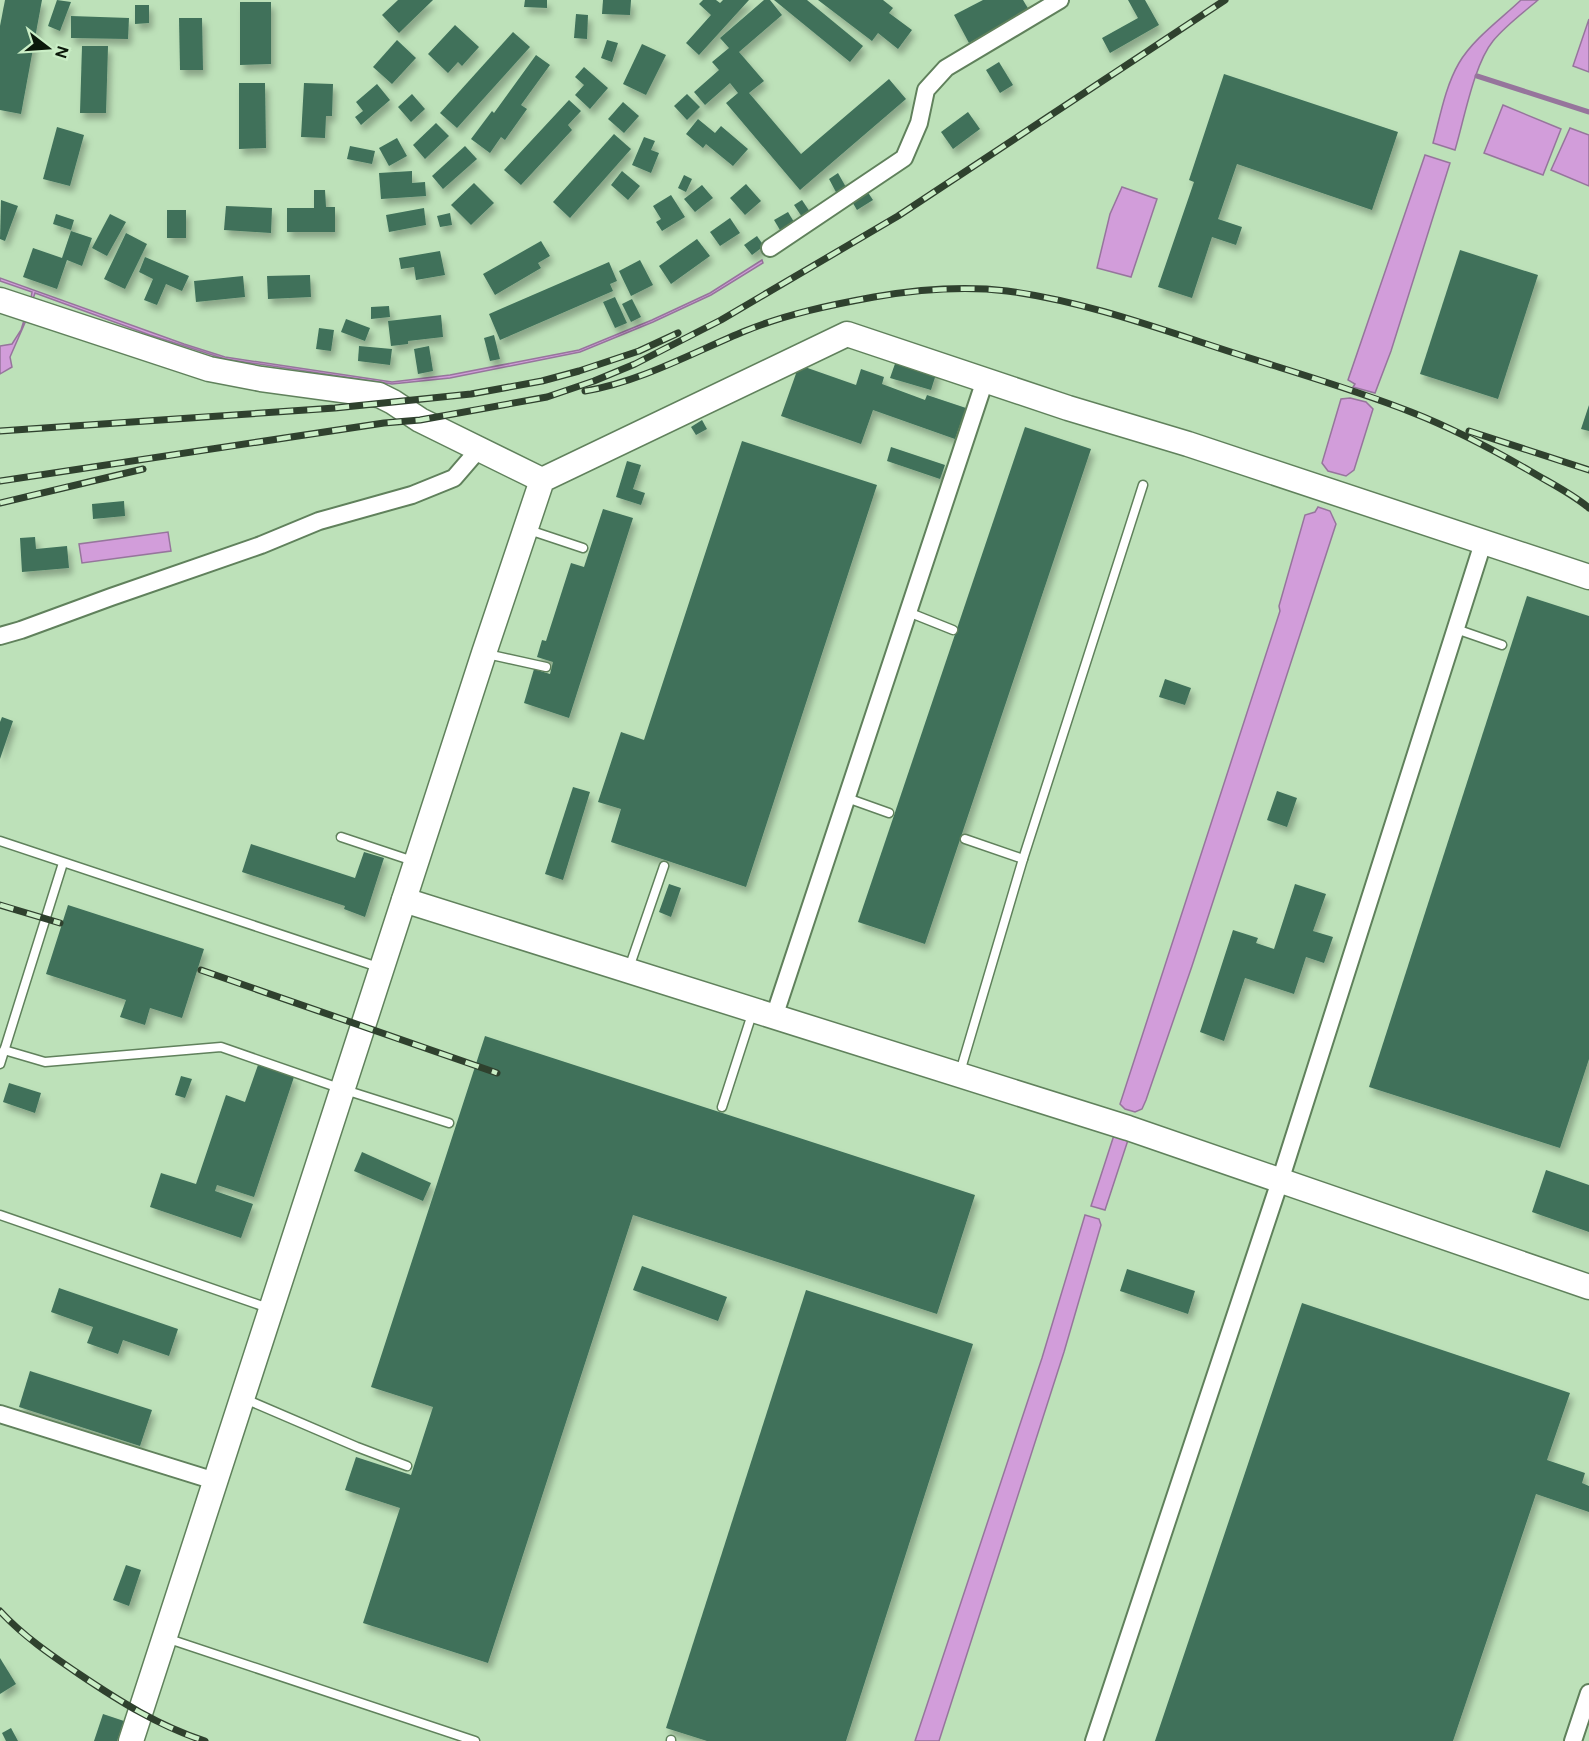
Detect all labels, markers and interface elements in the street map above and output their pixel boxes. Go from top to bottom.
north arrow [18,18,78,78]
text: N [50,44,74,61]

